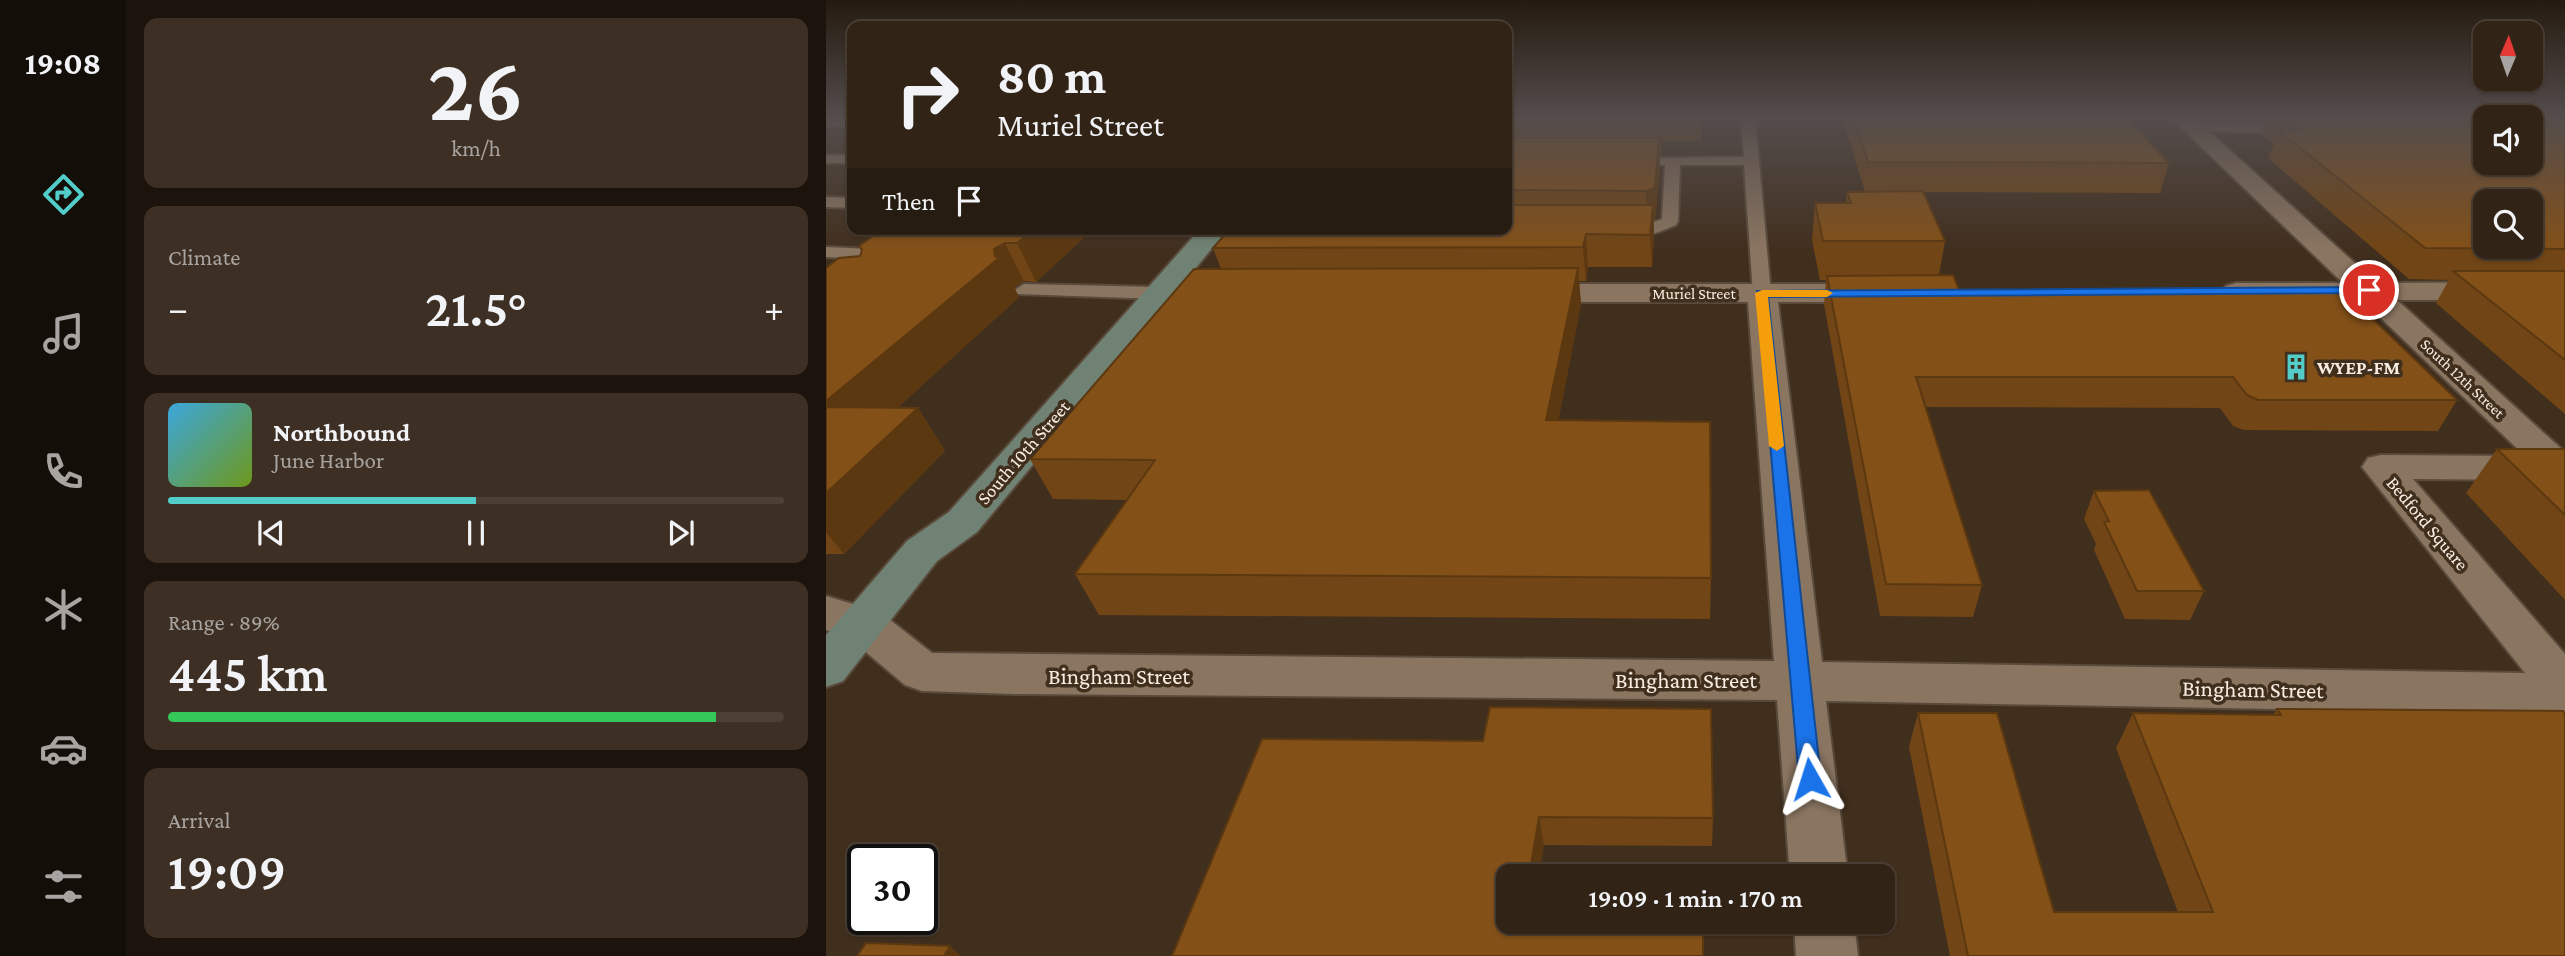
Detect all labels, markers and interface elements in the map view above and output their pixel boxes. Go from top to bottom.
north arrow [2473,21,2543,91]
map controls [2473,21,2543,259]
text: 26 [428,38,524,140]
text: 19:08 [25,45,101,81]
icon: right [882,49,973,140]
text: 80 m [997,49,1106,104]
button: sound [2473,105,2543,175]
text: Muriel Street [997,107,1164,143]
text: km/h [451,135,501,161]
icon: directions [39,170,88,219]
icon: arrive [950,182,988,220]
text: Then [882,187,936,216]
button: search [2473,189,2543,259]
text: Climate [168,244,240,270]
pin [2339,260,2399,320]
icon: arrive [2350,271,2388,309]
text: 21.5° [425,279,527,337]
street label: Muriel Street [1652,285,1736,302]
text: − [168,287,188,329]
text: + [764,287,784,329]
icon: music [39,309,88,358]
street label: South 12th Street [2417,335,2509,422]
building icon: WYEP-FM [2281,352,2311,382]
place label: WYEP-FM [2316,357,2400,378]
street label: South 10th Street [973,396,1074,508]
text: Northbound [273,418,410,447]
icon: phone [39,447,88,496]
text: June Harbor [273,447,384,473]
street label: Bedford Square [2382,472,2473,574]
icon: previous [252,514,290,552]
icon: pause [457,514,495,552]
icon: next [662,514,700,552]
icon: climate [39,585,88,634]
text: Range · 89% [168,609,280,635]
text: 445 km [168,644,328,702]
street label: Bingham Street [1048,663,1190,689]
street label: Bingham Street [1615,667,1757,693]
street label: Bingham Street [2182,675,2324,703]
icon: car [39,724,88,773]
position arrow [1773,742,1847,816]
text: Arrival [168,807,231,833]
text: 19:09 [168,842,286,900]
speed limit sign: 30 [847,844,938,935]
icon: filters [39,862,88,911]
text: 19:09 · 1 min · 170 m [1588,884,1803,913]

